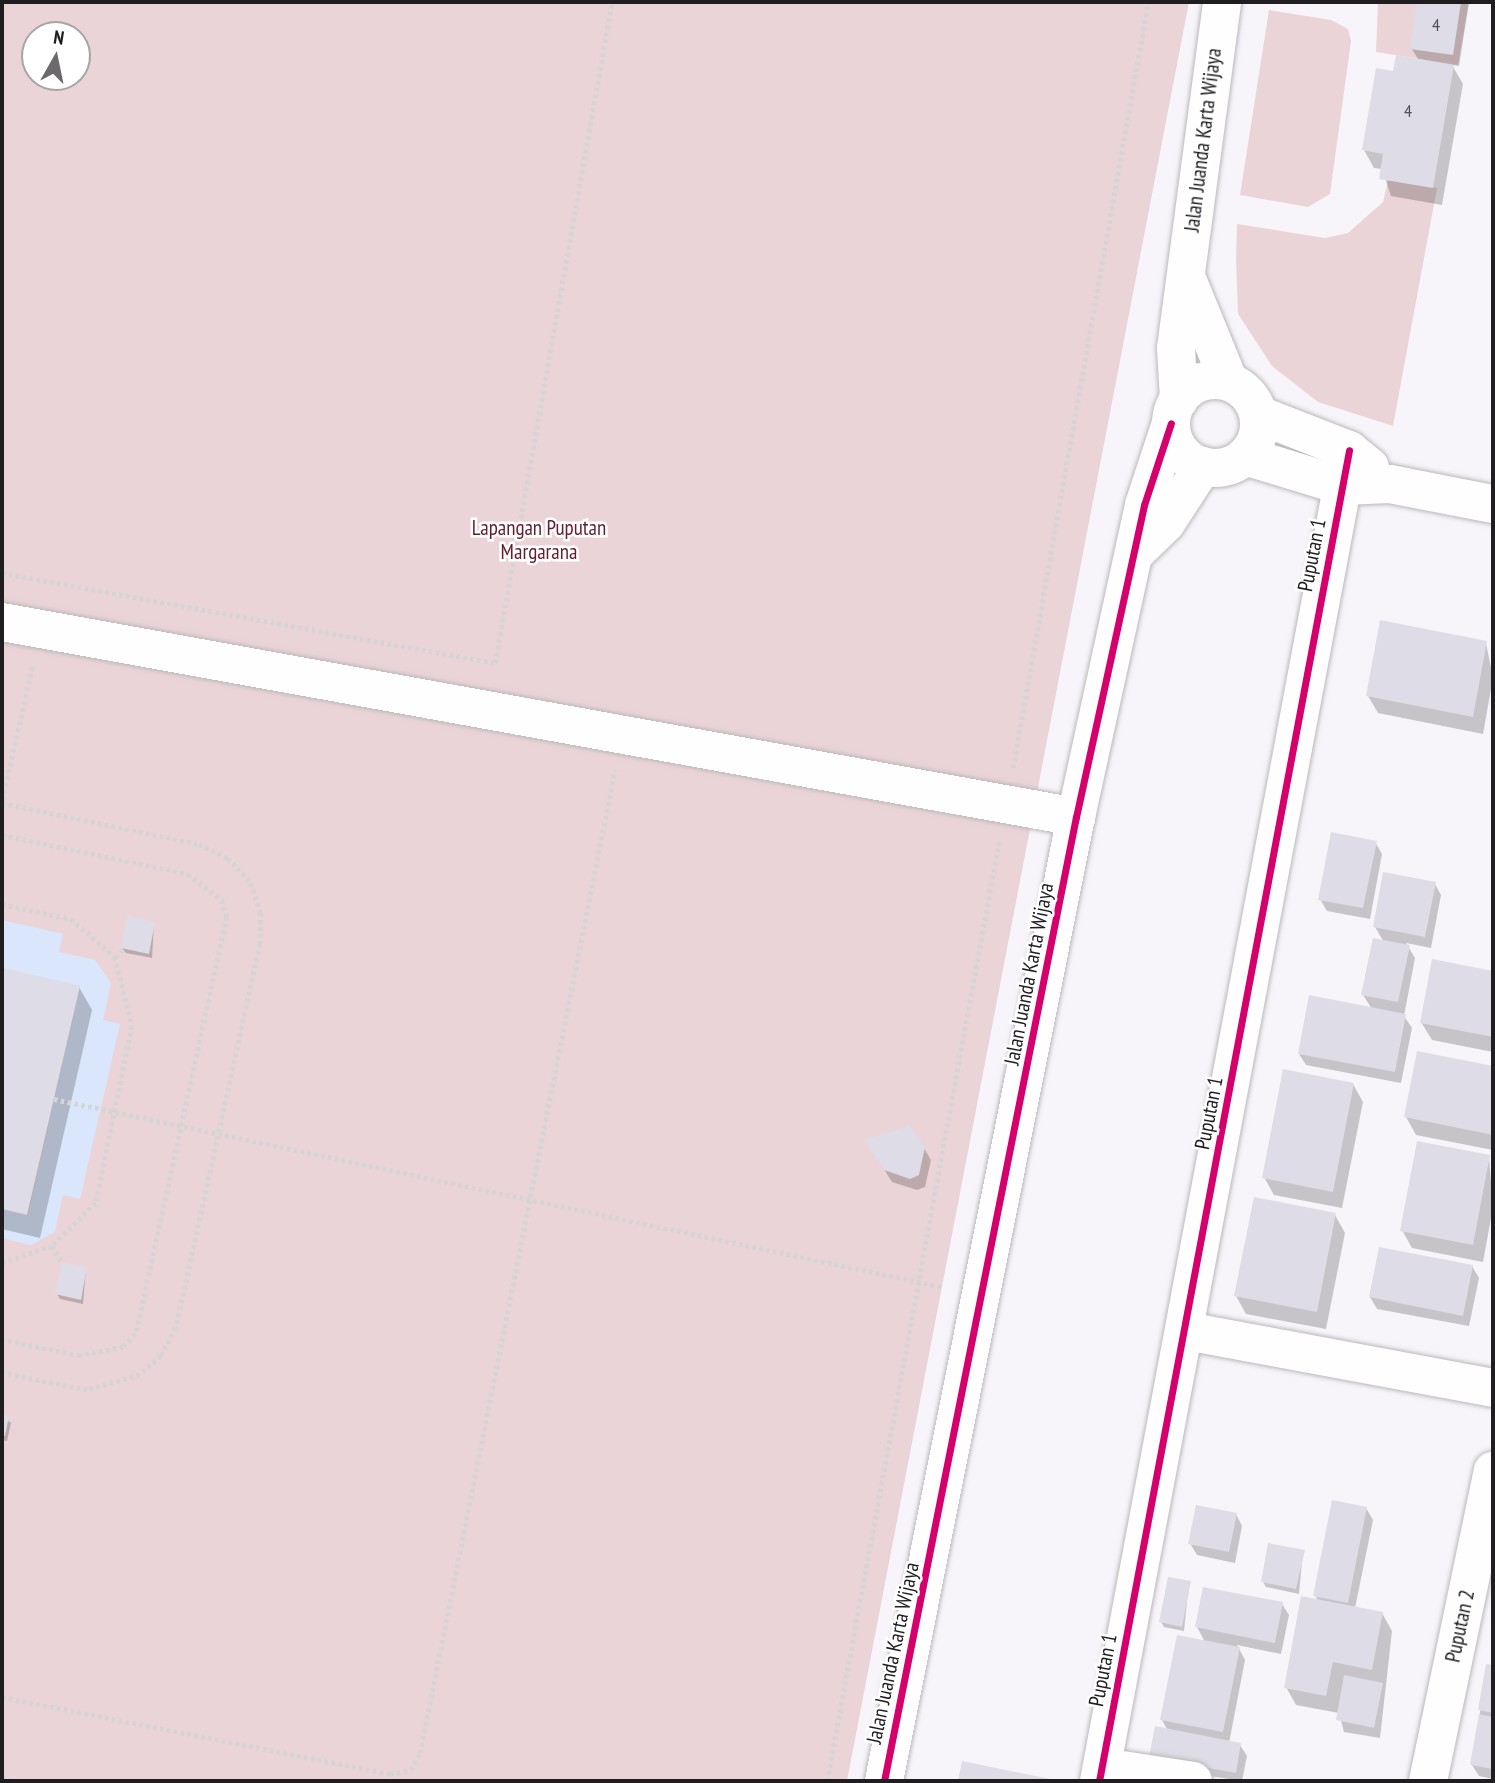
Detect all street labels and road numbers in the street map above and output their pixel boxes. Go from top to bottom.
street label: Jalan Juanda Karta Wijaya [1179,47,1227,233]
street label: Puputan 1 [1293,516,1331,594]
street label: Jalan Juanda Karta Wijaya [999,881,1059,1067]
street label: Puputan 1 [1190,1074,1228,1152]
street label: Jalan Juanda Karta Wijaya [861,1560,925,1746]
street label: Puputan 2 [1440,1587,1480,1665]
street label: Puputan 1 [1084,1631,1122,1709]

